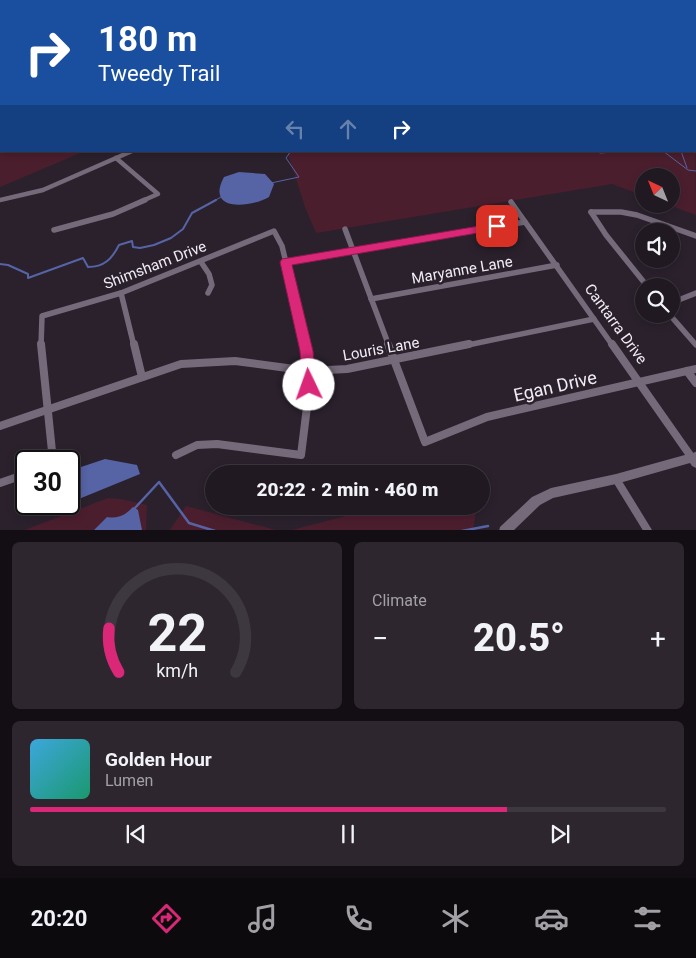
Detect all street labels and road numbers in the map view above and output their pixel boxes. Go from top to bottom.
street label: Shimsham Drive [101,237,209,293]
street label: Maryanne Lane [410,252,514,288]
street label: Cantarra Drive [581,280,651,368]
street label: Louris Lane [341,333,421,365]
street label: Egan Drive [511,366,599,406]

